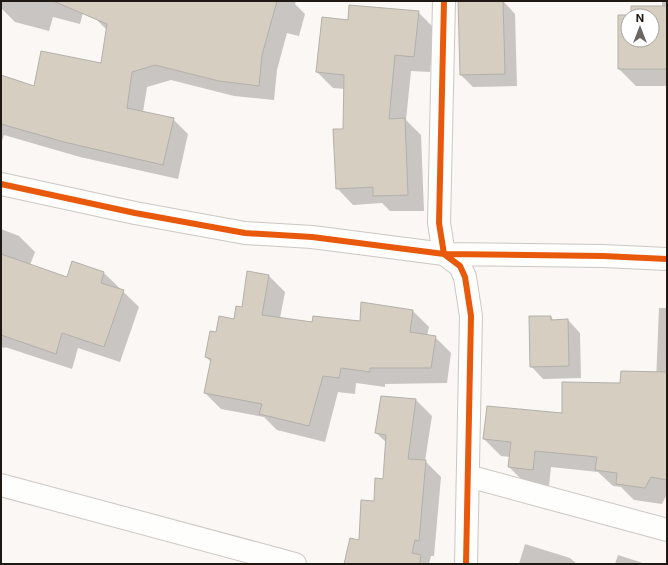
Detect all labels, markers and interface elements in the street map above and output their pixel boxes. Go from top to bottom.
north arrow [620,8,660,48]
text: N [636,11,644,25]

